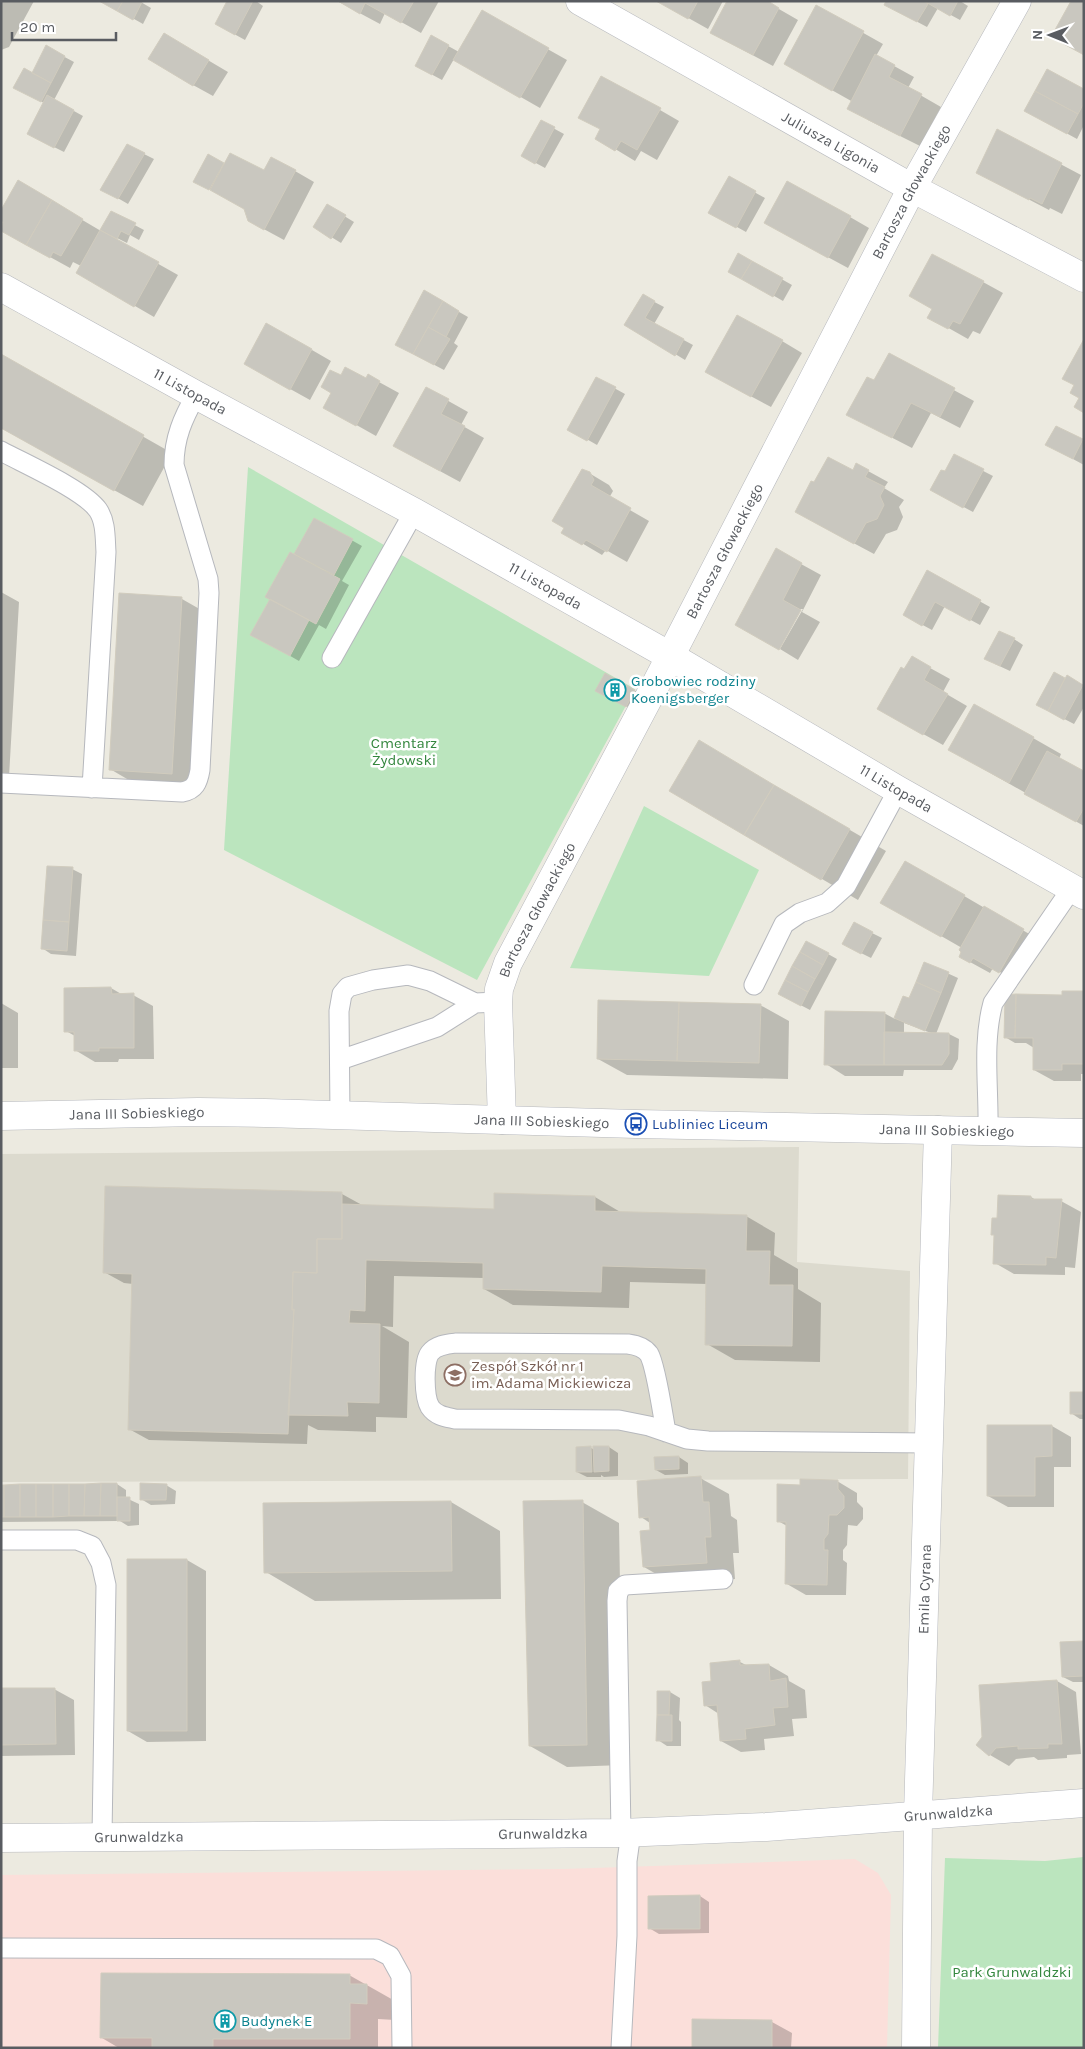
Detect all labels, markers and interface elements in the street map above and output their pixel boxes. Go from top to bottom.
scale bar [12,10,116,42]
north arrow [1025,10,1075,60]
text: 20 m [20,18,55,36]
text: N [1029,30,1046,40]
street label: Juliusza Ligonia [779,108,883,177]
street label: Bartosza Głowackiego [868,121,955,262]
street label: 11 Listopada [150,364,230,419]
street label: Bartosza Głowackiego [682,480,767,622]
street label: 11 Listopada [506,558,585,614]
place label: Grobowiec rodziny Koenigsberger [631,672,756,707]
building icon: Grobowiec rodziny Koenigsberger [603,678,627,702]
park label: Cmentarz Żydowski [371,734,437,769]
street label: 11 Listopada [856,760,935,816]
street label: Bartosza Głowackiego [495,839,579,980]
street label: Jana III Sobieskiego [69,1103,205,1124]
street label: Jana III Sobieskiego [474,1110,610,1132]
bus stop icon: Lubliniec Liceum [624,1112,648,1136]
place label: Lubliniec Liceum [652,1115,768,1133]
street label: Jana III Sobieskiego [879,1120,1014,1141]
place label: Zespół Szkół nr 1 im. Adama Mickiewicza [471,1357,631,1392]
school or university icon: Zespół Szkół nr 1 im. Adama Mickiewicza [443,1363,467,1387]
street label: Emila Cyrana [914,1544,935,1634]
street label: Grunwaldzka [903,1801,994,1826]
street label: Grunwaldzka [498,1824,588,1843]
street label: Grunwaldzka [94,1828,184,1846]
park label: Park Grunwaldzki [952,1963,1072,1981]
building icon: Budynek E [213,2009,237,2033]
place label: Budynek E [241,2012,312,2030]

